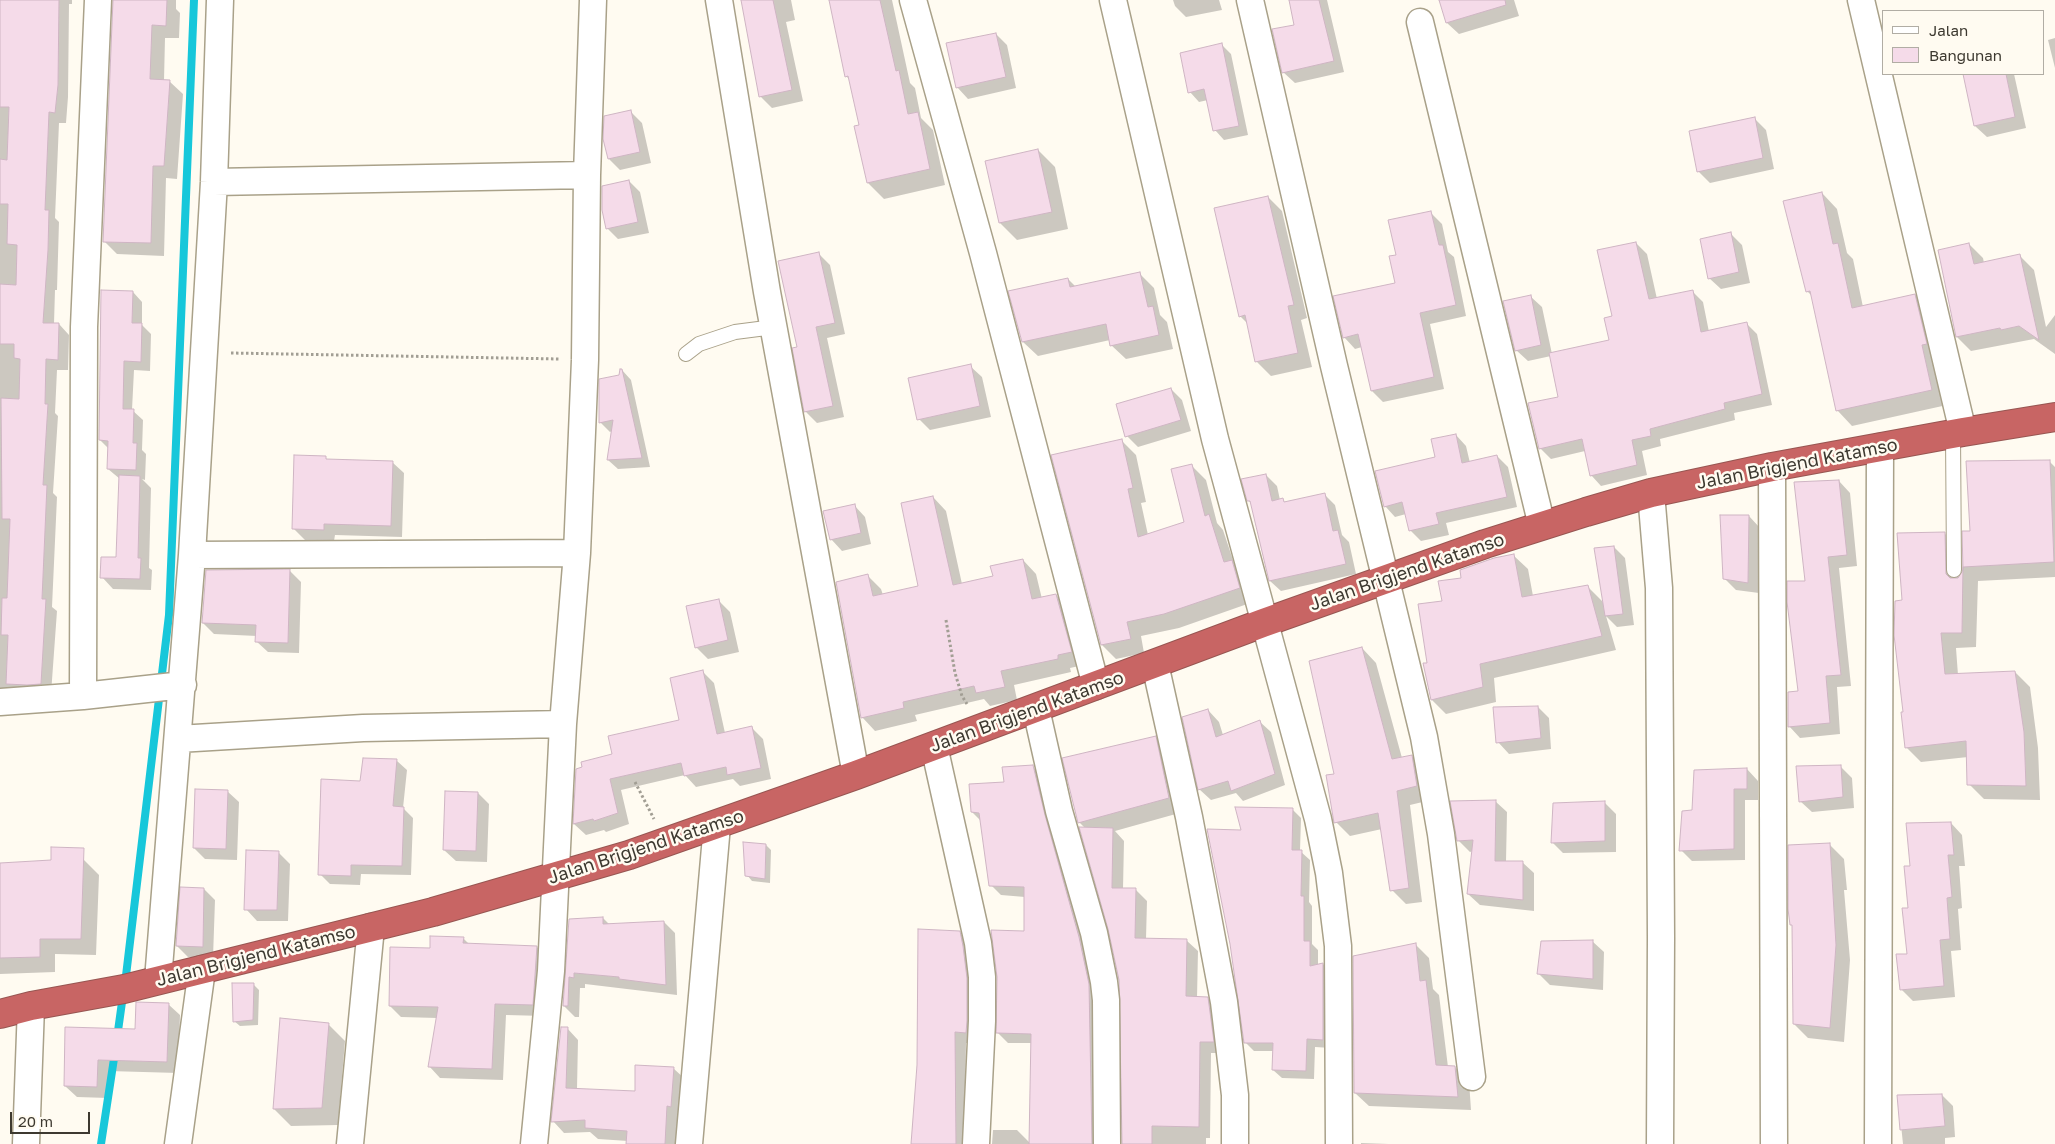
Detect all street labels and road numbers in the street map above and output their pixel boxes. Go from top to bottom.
street label: Jalan Brigjend Katamso [1695,434,1899,494]
street label: Jalan Brigjend Katamso [1307,529,1507,615]
street label: Jalan Brigjend Katamso [927,667,1127,757]
street label: Jalan Brigjend Katamso [545,805,747,889]
street label: Jalan Brigjend Katamso [154,921,358,991]

